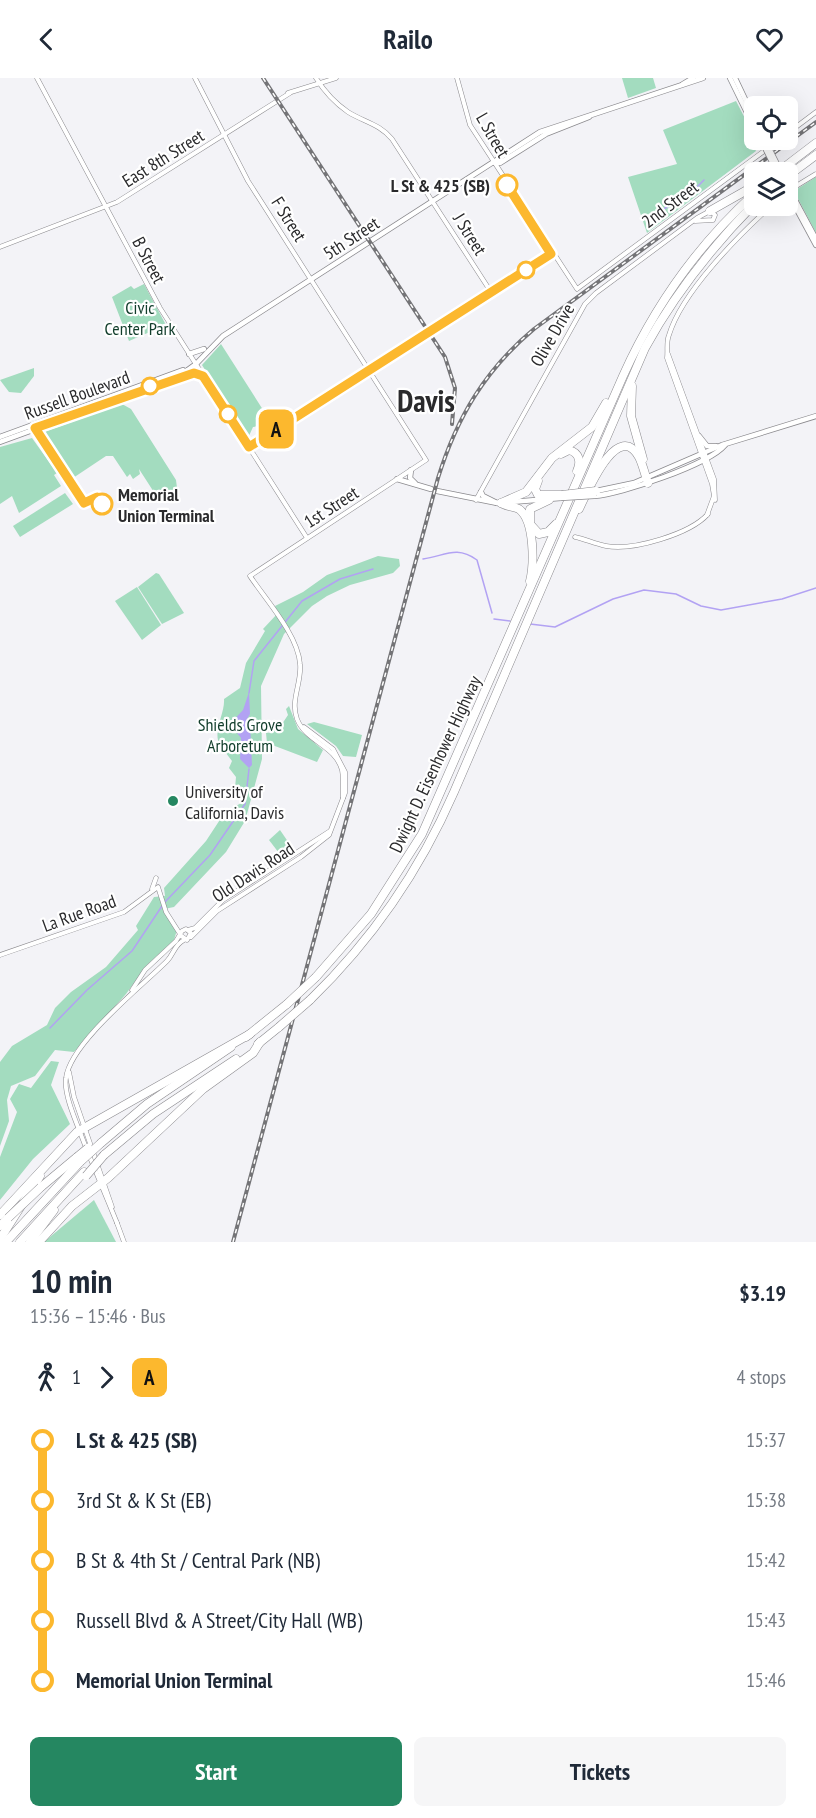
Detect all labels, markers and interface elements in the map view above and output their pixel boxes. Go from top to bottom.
text: Railo [383,22,433,56]
icon: back [30,23,63,56]
icon: heart [753,23,786,56]
map controls [744,96,798,216]
button: locate [744,96,798,150]
street label: L Street [471,108,515,162]
street label: East 8th Street [118,124,208,192]
button: layers [744,162,798,216]
place label: L St & 425 (SB) [391,174,490,197]
marker: L St & 425 (SB) [496,174,518,196]
street label: 2nd Street [637,175,703,233]
street label: F Street [266,192,312,246]
street label: J Street [448,208,492,259]
street label: 5th Street [319,211,383,265]
street label: B Street [127,233,171,287]
unlabelled marker [517,261,535,279]
park label: Civic Center Park [105,296,175,340]
street label: Olive Drive [525,299,579,371]
street label: Russell Boulevard [21,365,133,425]
unlabelled marker [141,377,159,395]
district label: Davis [397,381,455,420]
unlabelled marker [219,405,237,423]
line badge: A [256,410,296,448]
text: A [271,416,281,443]
street label: 1st Street [299,481,363,533]
place label: Memorial Union Terminal [118,483,215,527]
marker: Memorial Union Terminal [91,493,113,515]
street label: Dwight D. Eisenhower Highway [384,672,486,856]
park label: Shields Grove Arboretum [198,713,282,757]
place label: University of California, Davis [185,780,284,824]
marker: University of California, Davis [166,794,180,808]
street label: Old Davis Road [207,837,299,907]
street label: La Rue Road [39,889,119,937]
text: 10 min [30,1259,112,1302]
text: $3.19 [739,1279,786,1307]
text: 15:36 – 15:46 · Bus [30,1303,165,1329]
icon: walk [30,1361,63,1394]
icon: forward [90,1361,123,1394]
text: 1 [72,1364,81,1390]
text: A [144,1364,155,1391]
text: 4 stops [737,1364,786,1390]
text: L St & 425 (SB) [76,1426,197,1454]
text: 15:37 [746,1427,786,1453]
text: 3rd St & K St (EB) [76,1486,211,1514]
text: 15:38 [746,1487,786,1513]
text: B St & 4th St / Central Park (NB) [76,1546,320,1574]
text: 15:42 [746,1547,786,1573]
text: Russell Blvd & A Street/City Hall (WB) [76,1606,362,1634]
text: 15:43 [746,1607,786,1633]
text: Memorial Union Terminal [76,1666,272,1694]
text: 15:46 [746,1667,786,1693]
button: Start [30,1737,402,1806]
button: Tickets [414,1737,786,1806]

